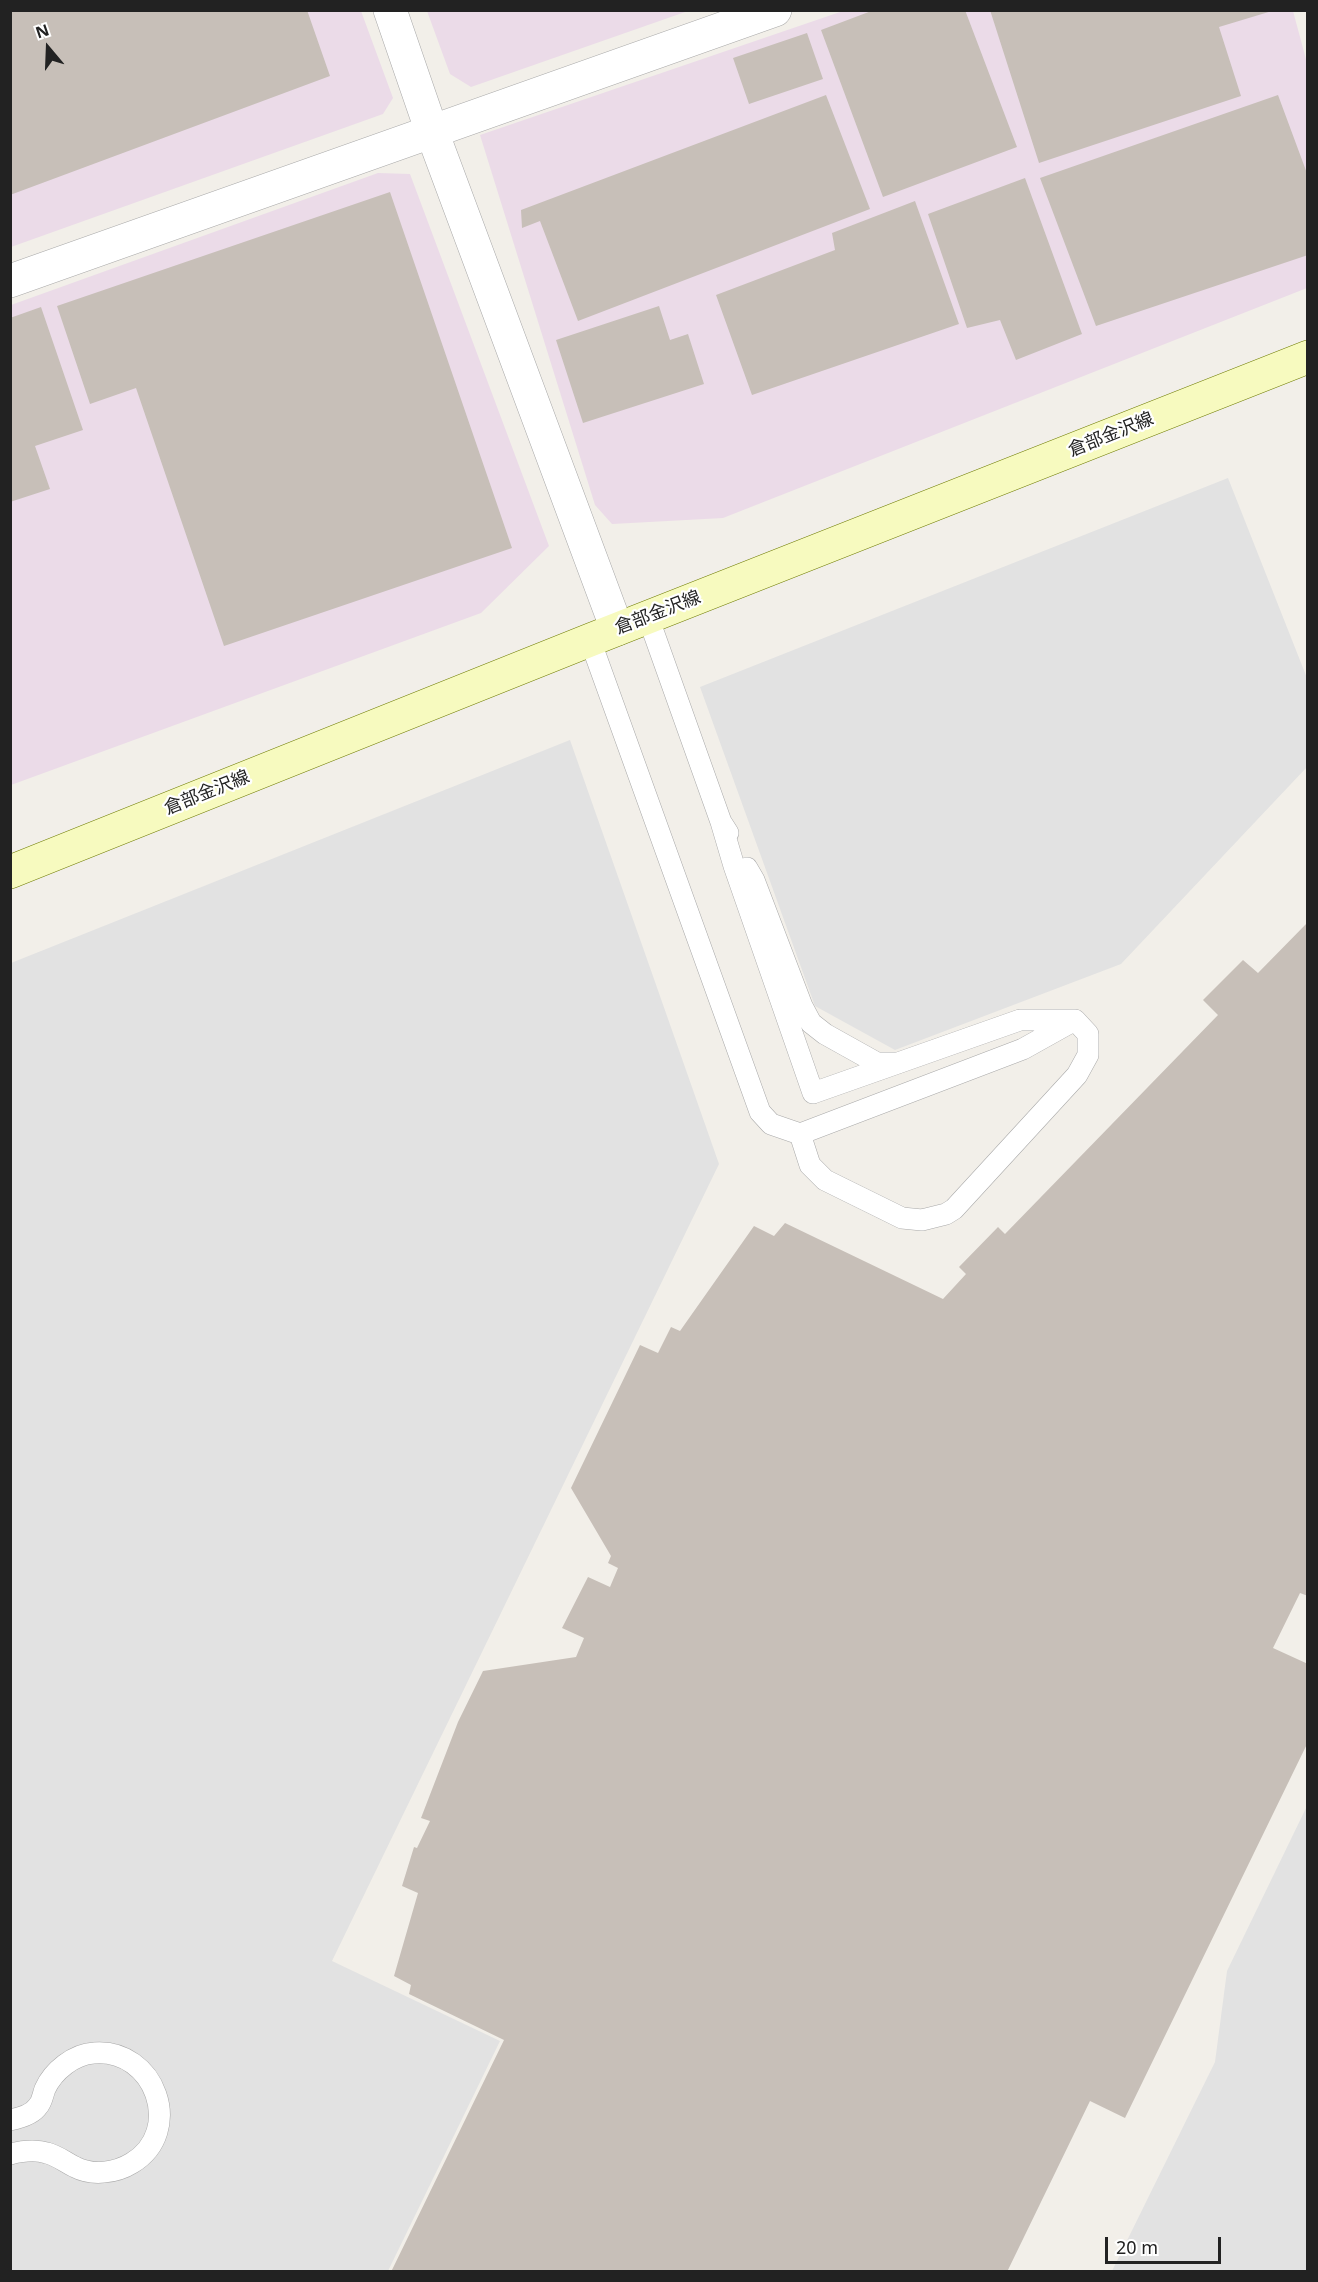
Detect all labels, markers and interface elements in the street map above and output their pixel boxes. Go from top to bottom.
north arrow [18,18,78,78]
text: N [32,18,52,44]
street label: 倉部金沢線 [1065,408,1157,462]
street label: 倉部金沢線 [612,587,704,639]
street label: 倉部金沢線 [161,766,253,820]
scale bar [1108,2225,1224,2263]
text: 20 m [1116,2235,1158,2259]

